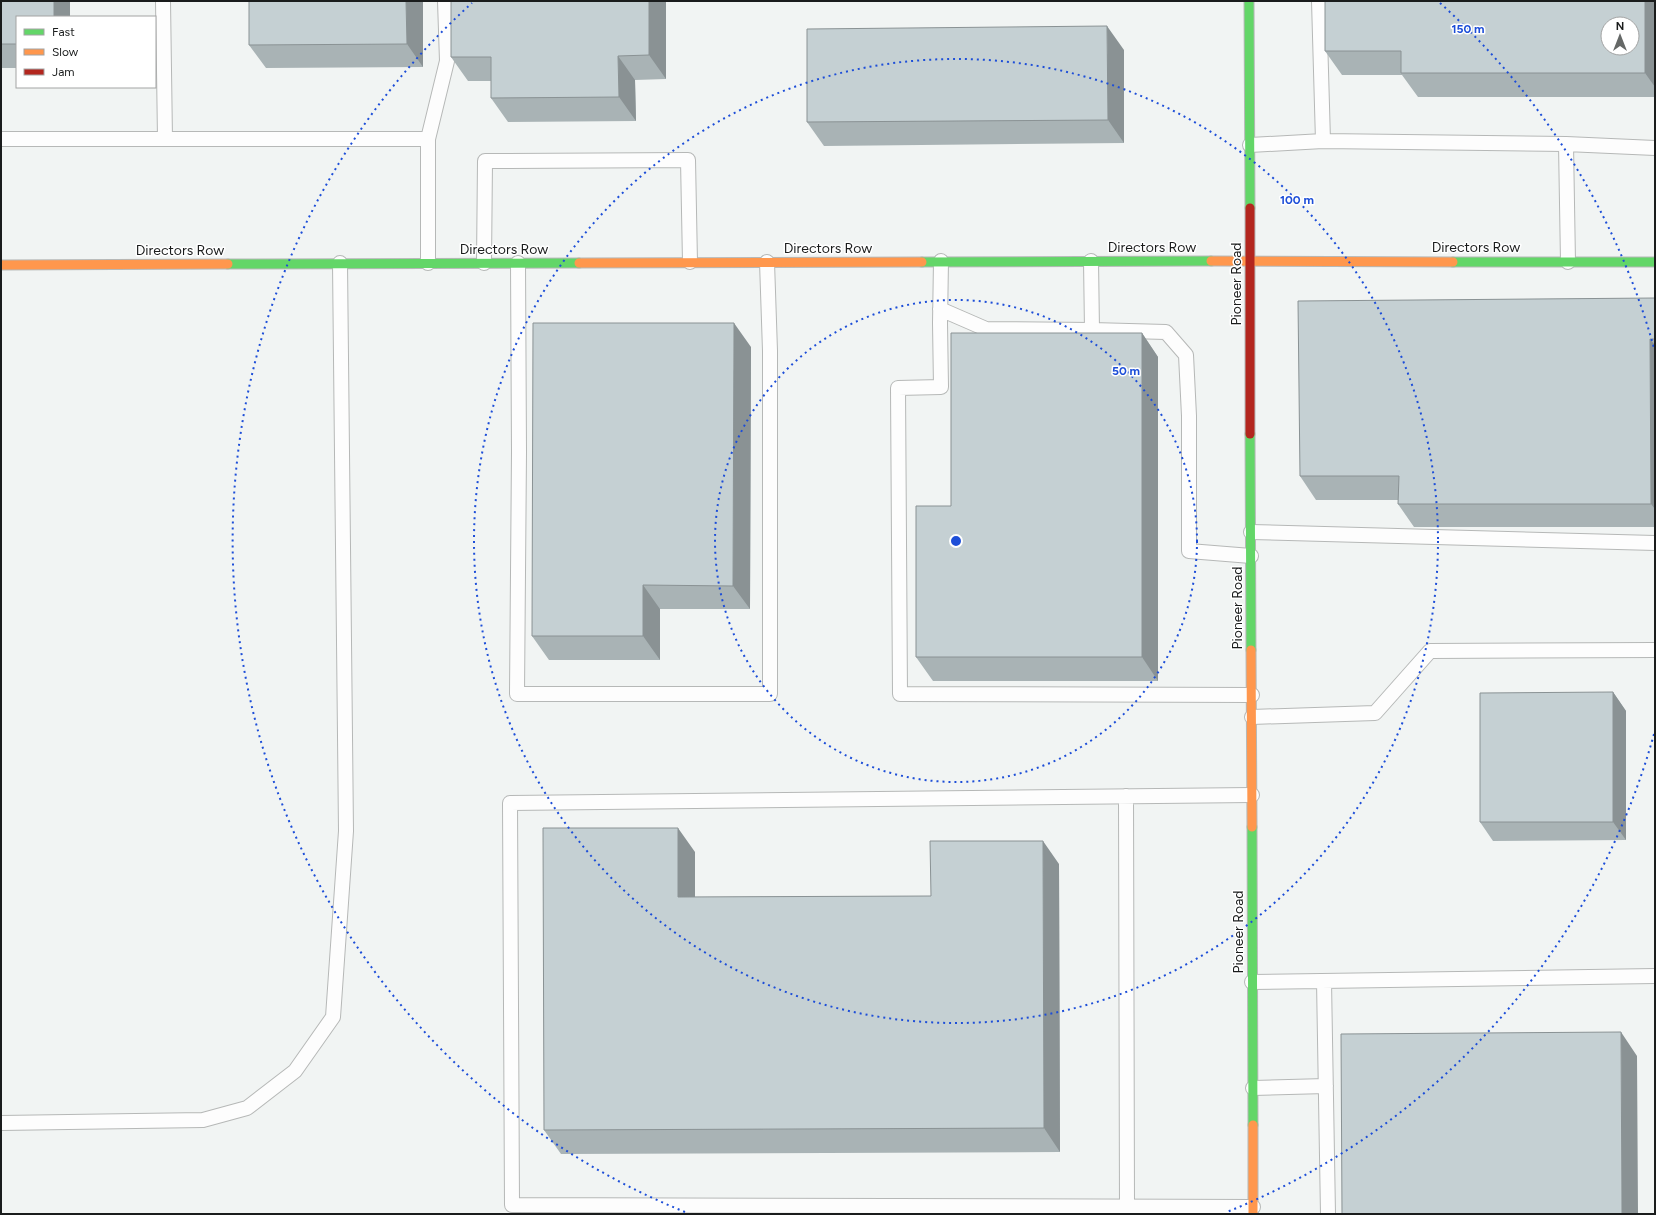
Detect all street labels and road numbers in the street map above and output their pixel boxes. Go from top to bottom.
street label: Directors Row [1108,239,1196,256]
street label: Directors Row [1432,239,1520,256]
street label: Directors Row [784,240,872,257]
street label: Directors Row [460,241,548,258]
street label: Directors Row [136,242,224,259]
street label: Pioneer Road [1228,243,1245,326]
street label: Pioneer Road [1229,567,1246,650]
street label: Pioneer Road [1230,891,1247,974]

